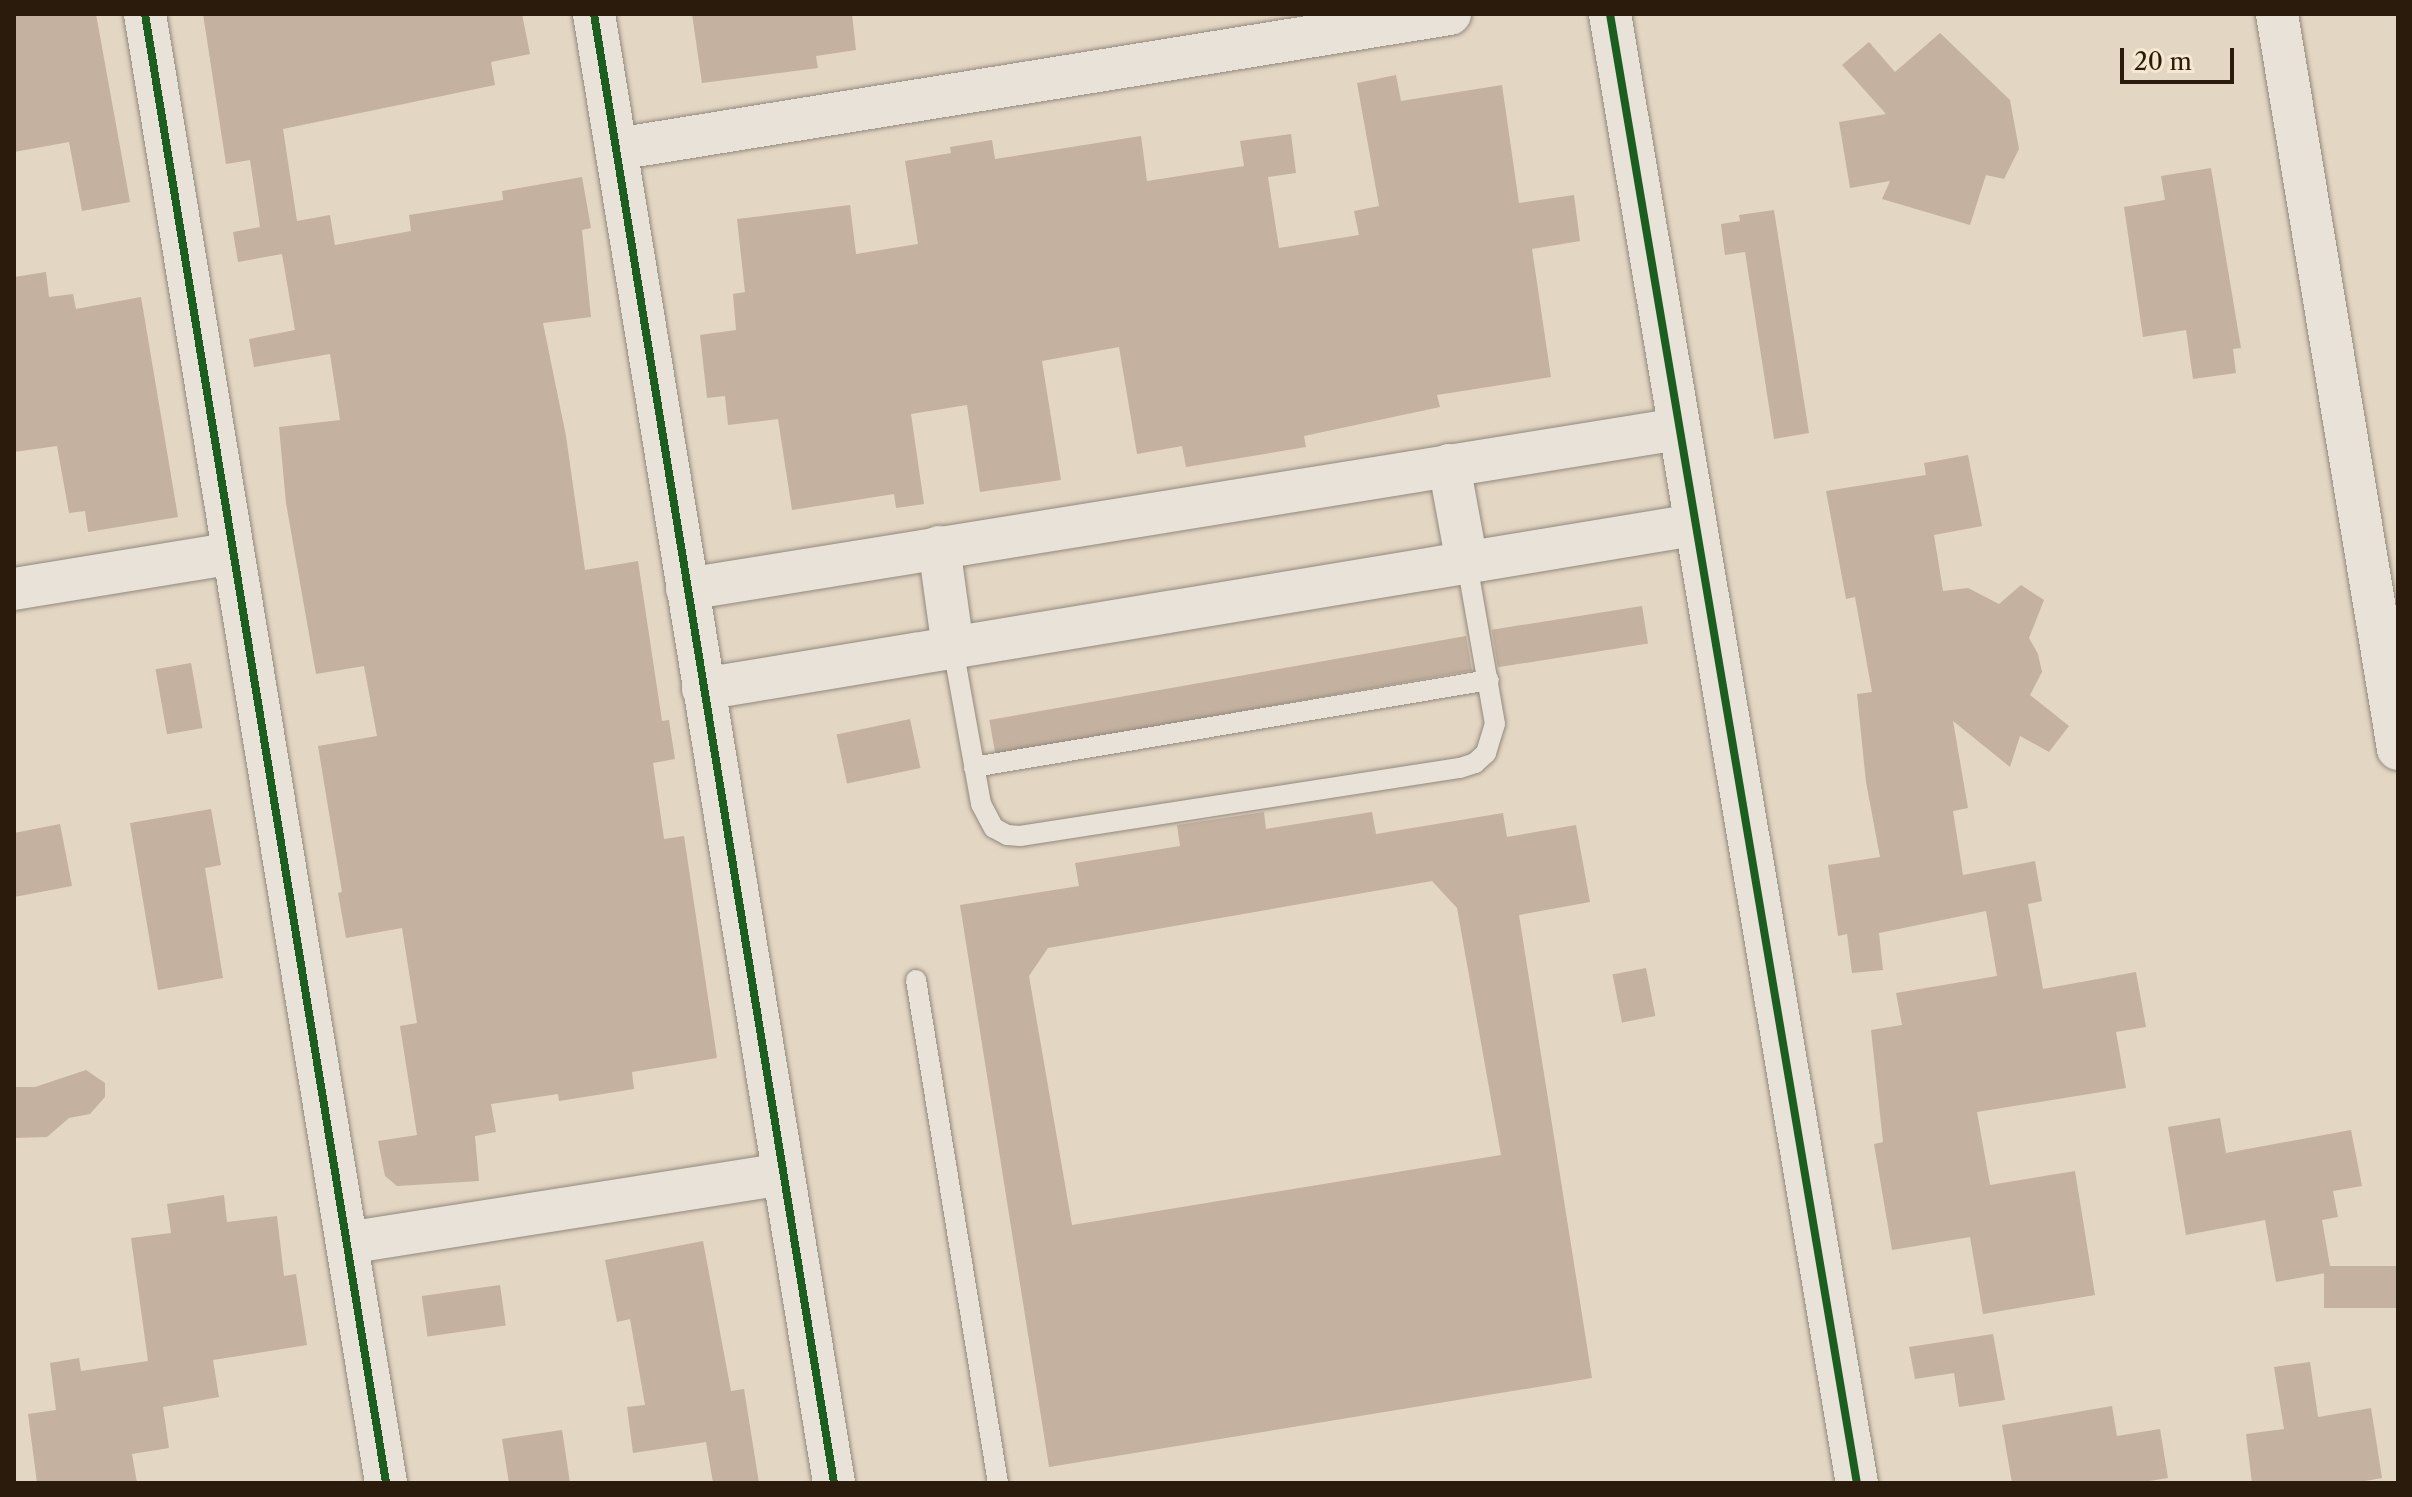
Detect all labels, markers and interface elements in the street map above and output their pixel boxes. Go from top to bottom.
scale bar [2124,32,2238,82]
text: 20 m [2134,47,2192,76]

